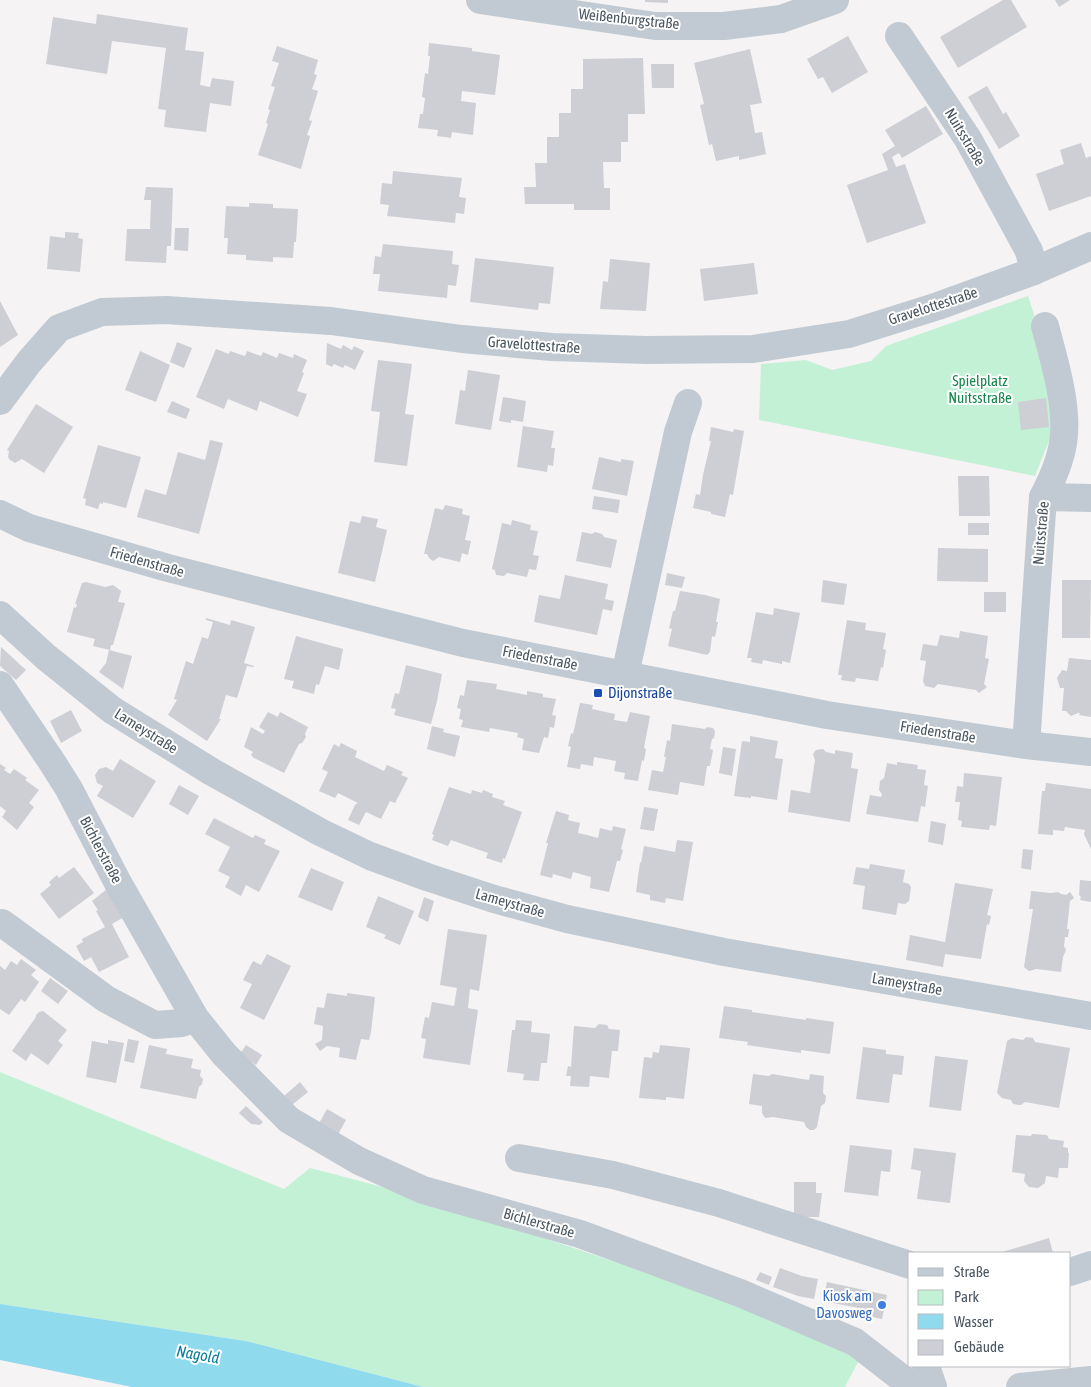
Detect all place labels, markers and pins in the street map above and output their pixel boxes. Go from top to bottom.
place label: Dijonstraße [608,684,672,701]
marker: Dijonstraße [592,687,604,699]
place label: Kiosk am Davosweg [816,1287,873,1321]
marker: Kiosk am Davosweg [876,1299,888,1311]

